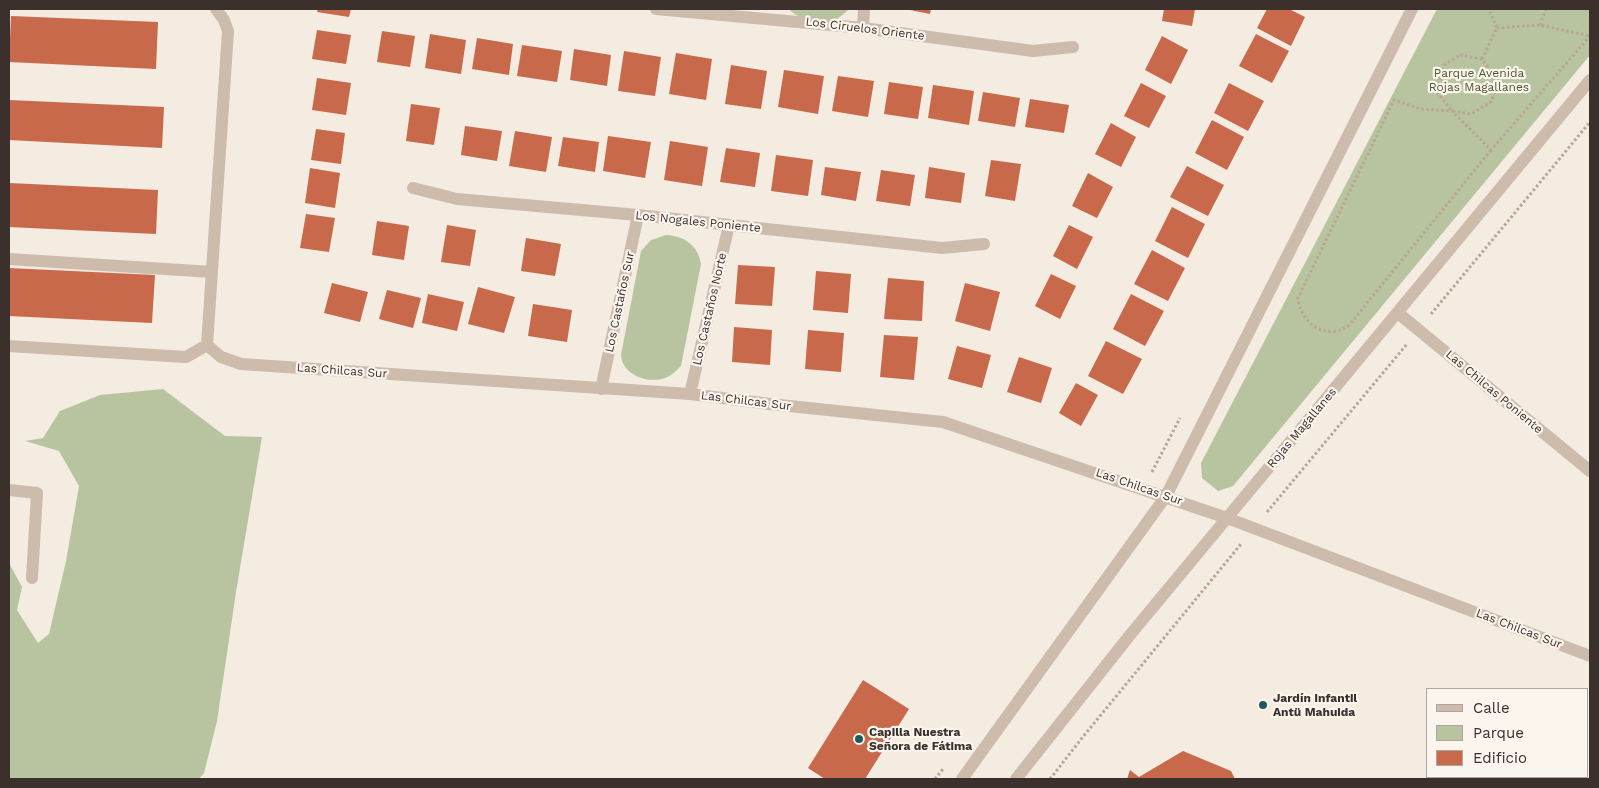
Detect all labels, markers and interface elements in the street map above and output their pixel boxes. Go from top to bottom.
street label: Los Ciruelos Oriente [805,15,925,43]
park label: Parque Avenida Rojas Magallanes [1429,66,1529,94]
street label: Los Nogales Poniente [635,208,761,236]
street label: Los Castaños Sur [602,250,638,354]
street label: Los Castaños Norte [690,251,730,367]
street label: Las Chilcas Poniente [1443,347,1545,437]
street label: Las Chilcas Sur [296,361,388,381]
street label: Rojas Magallanes [1264,385,1340,471]
street label: Las Chilcas Sur [700,388,792,414]
street label: Las Chilcas Sur [1094,465,1184,509]
street label: Las Chilcas Sur [1474,606,1564,652]
legend [1426,688,1589,778]
place label: Jardín Infantil Antü Mahuida [1273,691,1357,719]
marker: Jardín Infantil Antü Mahuida [1257,699,1269,711]
text: Calle [1473,699,1510,717]
text: Parque [1473,724,1524,742]
place label: Capilla Nuestra Señora de Fátima [869,725,972,753]
marker: Capilla Nuestra Señora de Fátima [853,733,865,745]
text: Edificio [1473,749,1527,767]

